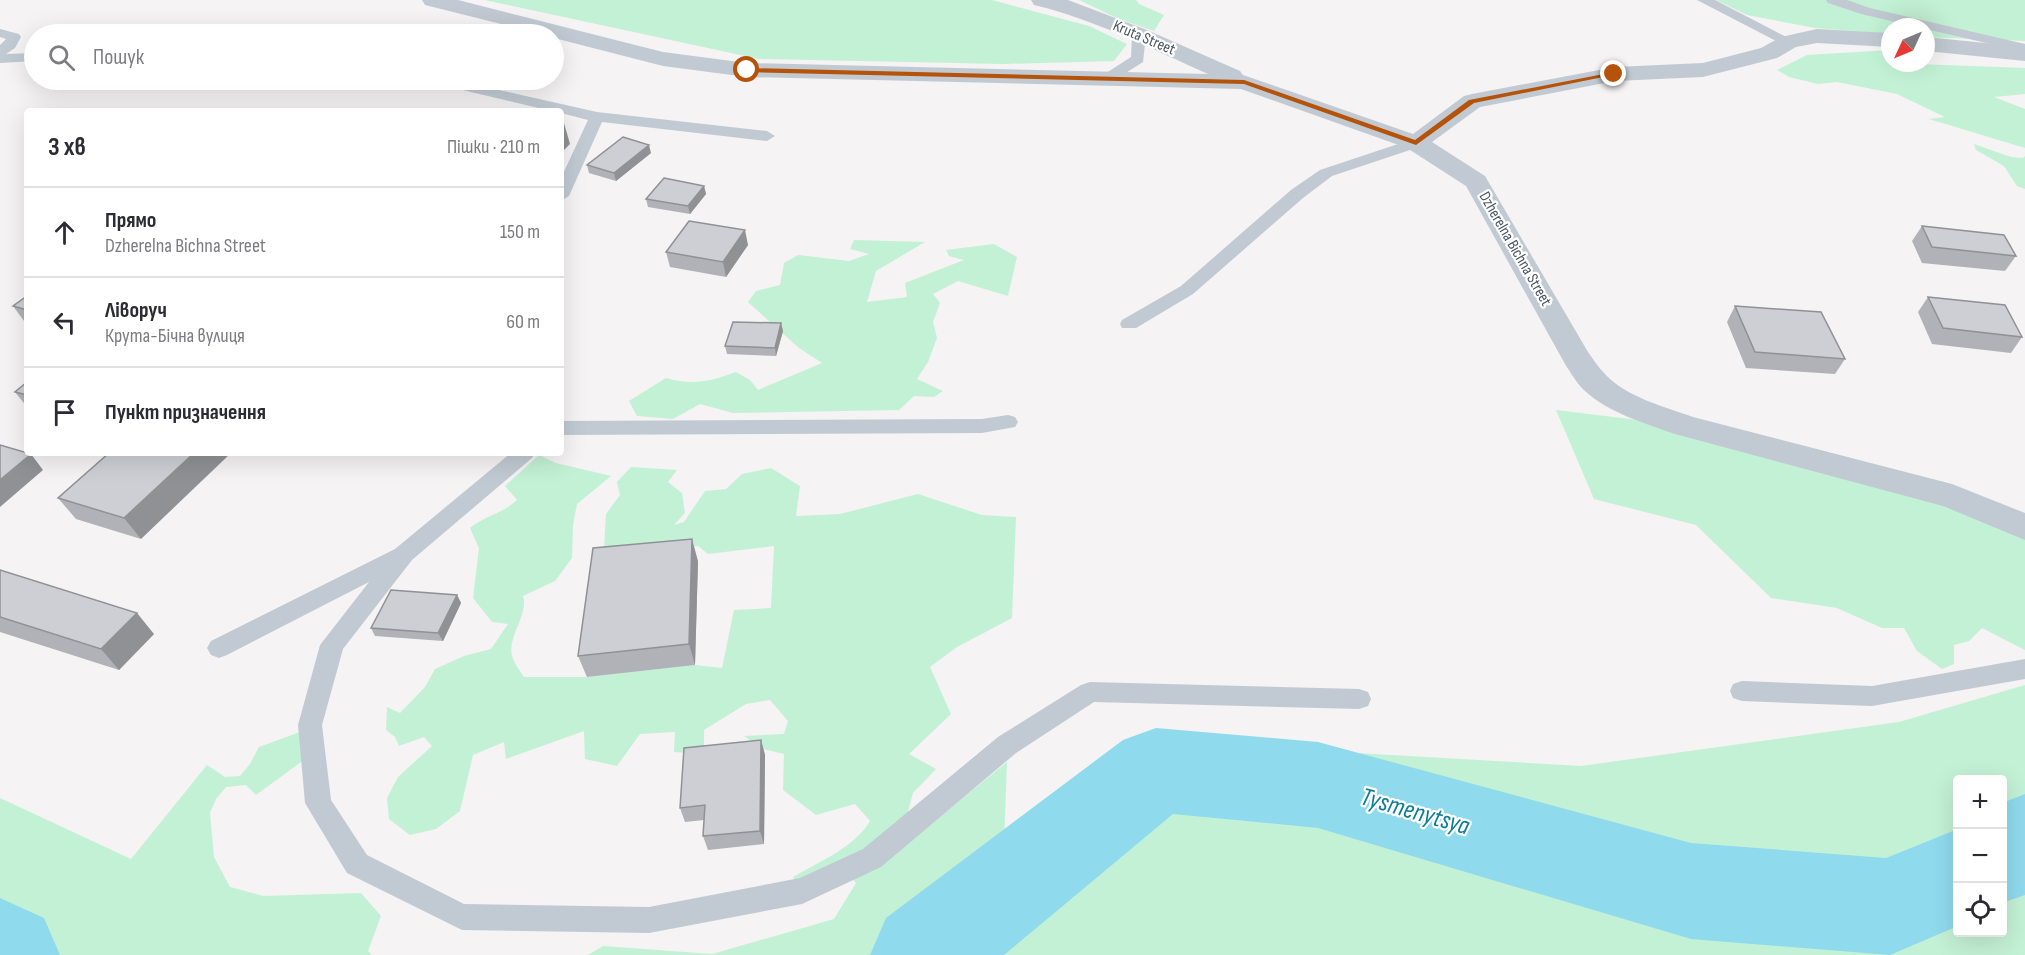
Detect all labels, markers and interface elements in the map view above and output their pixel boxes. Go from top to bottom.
street label: Kruta Street [1110,16,1178,60]
north arrow [1881,18,1935,72]
search box [24,24,564,90]
icon: search [45,41,78,74]
text: Пошук [93,44,144,71]
route start [733,56,759,82]
route end [1600,60,1626,86]
text: 3 хв [48,132,86,163]
text: Пішки · 210 m [447,135,540,159]
street label: Dzherelna Bichna Street [1475,188,1555,310]
text: Прямо [105,207,156,234]
icon: ahead [48,216,81,249]
text: 150 m [500,220,540,244]
text: Dzherelna Bichna Street [105,234,266,258]
text: Ліворуч [105,297,167,324]
icon: left [48,306,81,339]
text: 60 m [506,310,540,334]
text: Крута-Бічна вулиця [105,324,245,348]
icon: arrive [48,396,81,429]
text: Пункт призначення [105,399,266,426]
map controls [1953,775,2007,937]
button: + [1953,775,2007,829]
water label: Tysmenytsya [1357,782,1473,842]
button: − [1953,829,2007,883]
button: locate [1953,883,2007,937]

